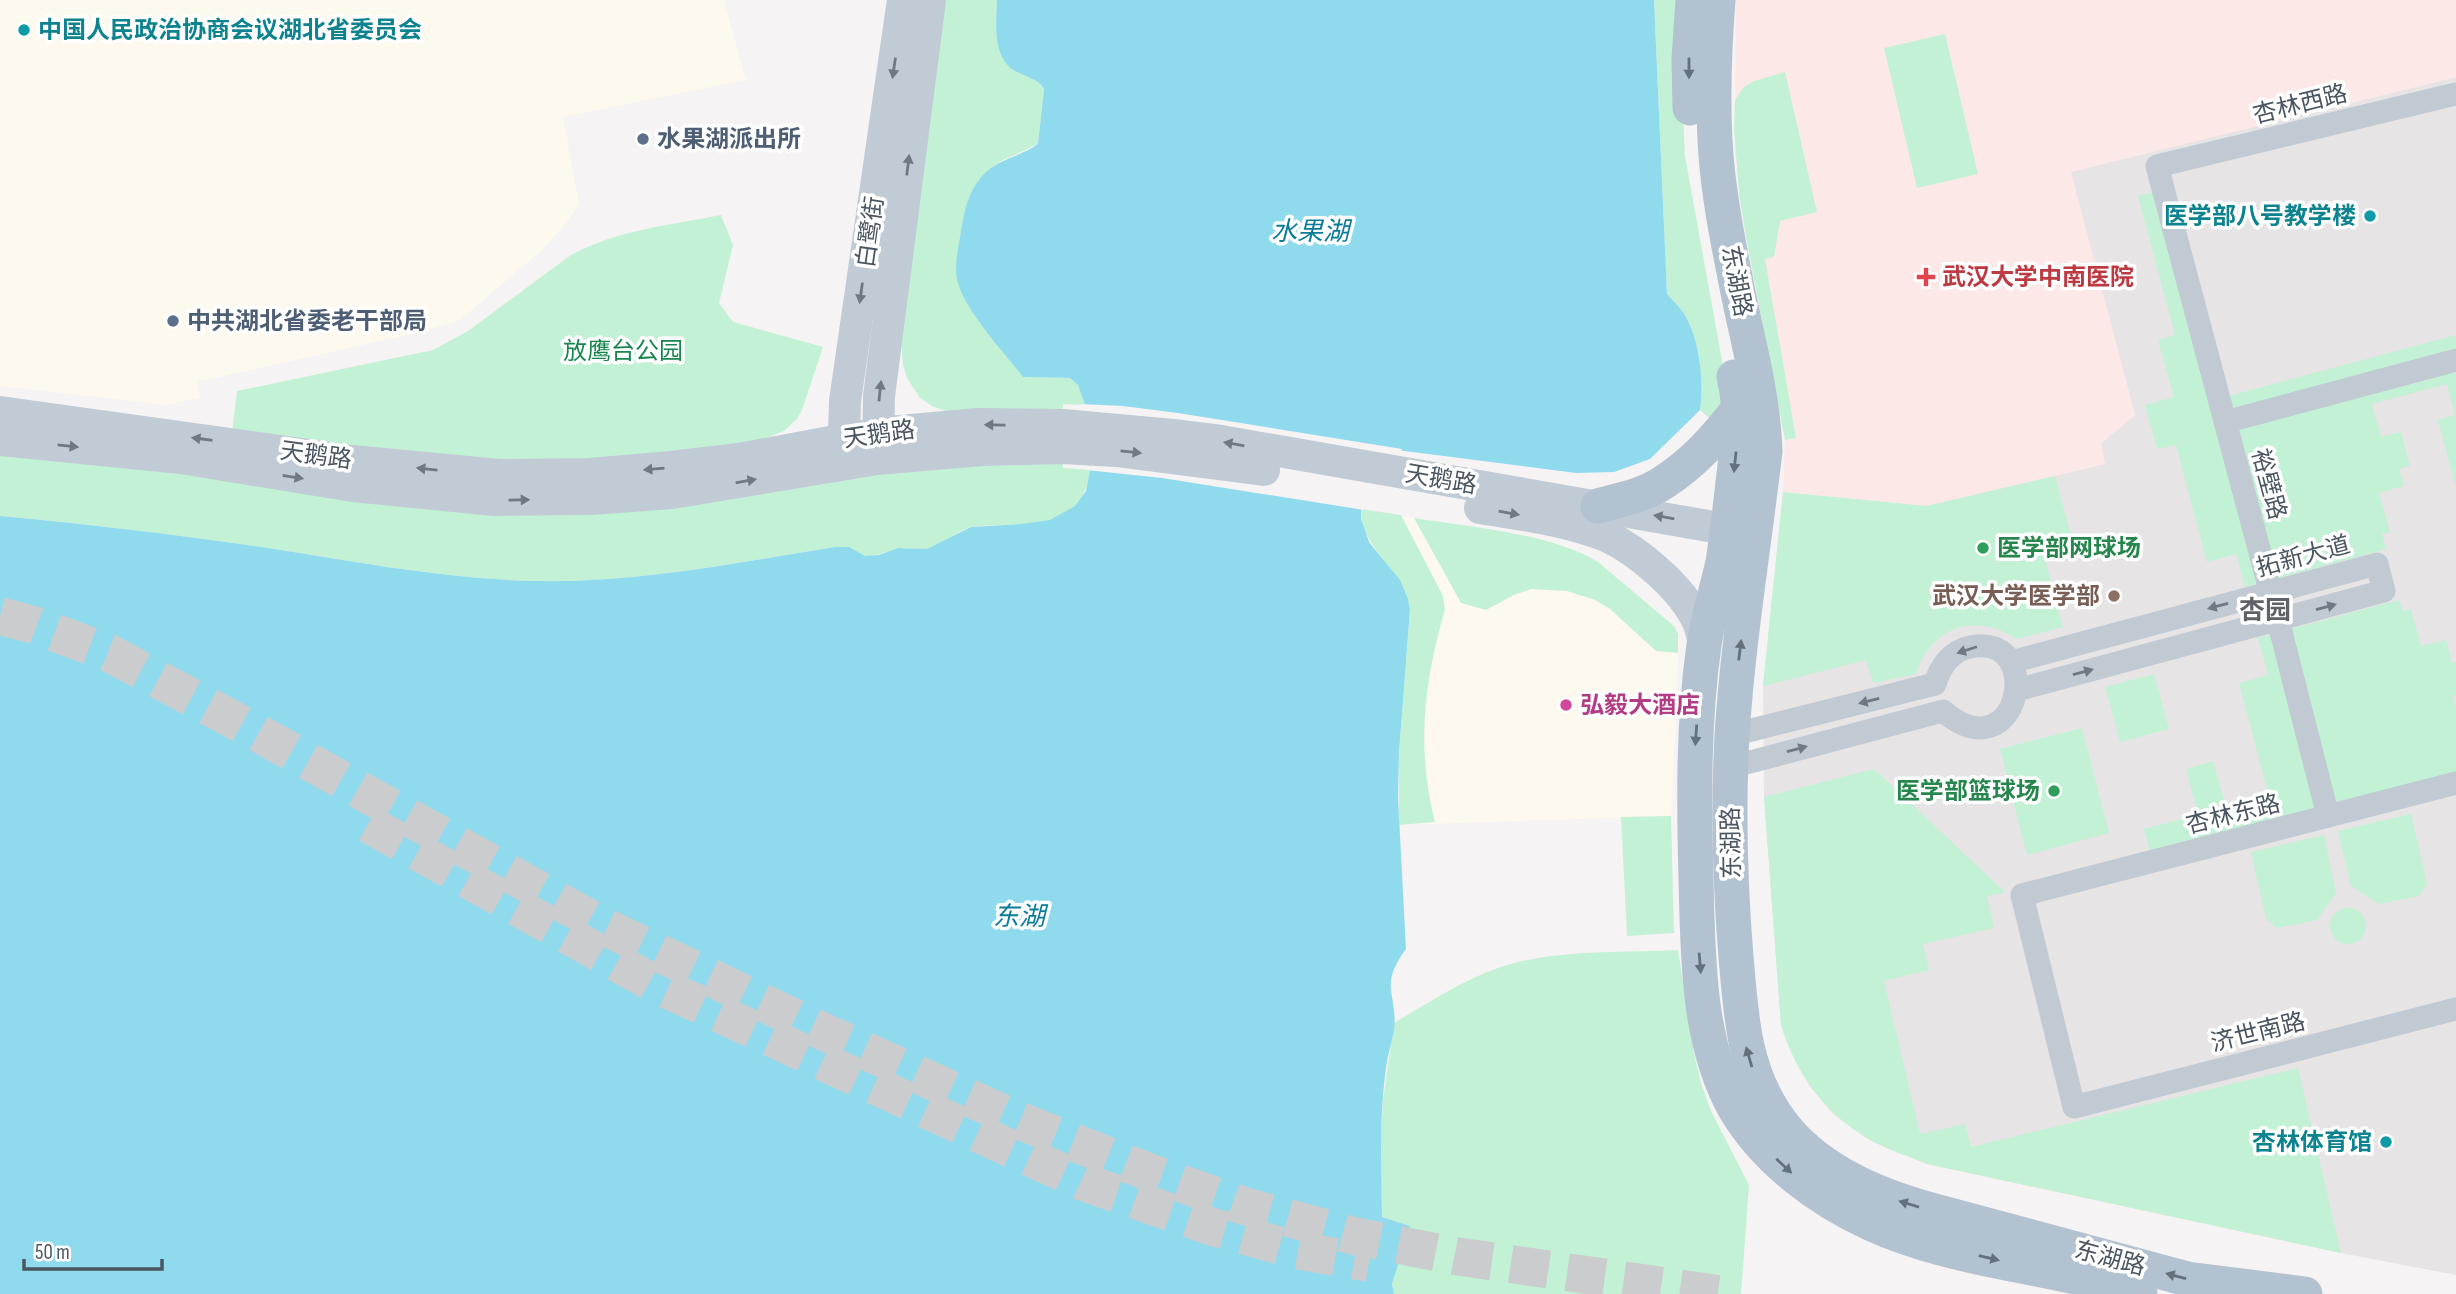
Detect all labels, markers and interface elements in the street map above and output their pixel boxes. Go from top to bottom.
place label: 中国人民政治协商会议湖北省委员会 [38,16,422,45]
marker: 中国人民政治协商会议湖北省委员会 [16,22,32,38]
one-way arrow [889,57,900,79]
one-way arrow [1684,57,1695,79]
street label: 杏林西路 [2250,79,2350,130]
place label: 水果湖派出所 [657,125,801,154]
marker: 水果湖派出所 [635,131,651,147]
one-way arrow [902,154,913,176]
street label: 白鹭街 [851,194,890,270]
place label: 医学部八号教学楼 [2164,202,2356,231]
marker: 医学部八号教学楼 [2362,208,2378,224]
water label: 水果湖 [1271,217,1353,248]
street label: 东湖路 [1715,243,1758,319]
place label: 武汉大学中南医院 [1942,263,2134,292]
marker: 武汉大学中南医院 [1916,267,1936,287]
one-way arrow [855,282,866,304]
place label: 中共湖北省委老干部局 [187,307,427,336]
marker: 中共湖北省委老干部局 [165,313,181,329]
park label: 放鹰台公园 [563,337,683,366]
one-way arrow [875,380,886,402]
street label: 天鹅路 [841,415,917,454]
one-way arrow [984,419,1006,430]
one-way arrow [191,433,213,444]
street label: 天鹅路 [278,436,354,475]
one-way arrow [1223,438,1245,449]
one-way arrow [57,441,79,452]
street label: 裕壁路 [2245,446,2292,523]
one-way arrow [1120,447,1142,458]
one-way arrow [1729,452,1740,474]
street label: 天鹅路 [1403,459,1479,500]
one-way arrow [416,464,438,475]
one-way arrow [643,464,665,475]
one-way arrow [282,472,304,483]
one-way arrow [735,475,757,486]
one-way arrow [509,494,531,506]
one-way arrow [1499,508,1521,519]
one-way arrow [1653,512,1675,523]
street label: 拓新大道 [2253,530,2353,583]
place label: 医学部网球场 [1997,534,2141,563]
marker: 医学部网球场 [1975,540,1991,556]
place label: 武汉大学医学部 [1932,582,2100,611]
marker: 武汉大学医学部 [2106,588,2122,604]
district label: 杏园 [2239,596,2291,627]
one-way arrow [2316,601,2337,611]
one-way arrow [2207,602,2228,612]
one-way arrow [1735,639,1746,661]
one-way arrow [1956,645,1977,655]
one-way arrow [2072,666,2094,677]
place label: 弘毅大酒店 [1580,691,1700,720]
one-way arrow [1858,696,1880,707]
marker: 弘毅大酒店 [1558,697,1574,713]
one-way arrow [1691,725,1702,747]
one-way arrow [1786,743,1808,754]
place label: 医学部篮球场 [1896,777,2040,806]
marker: 医学部篮球场 [2046,783,2062,799]
street label: 杏林东路 [2183,789,2283,840]
street label: 东湖路 [1716,807,1747,879]
water label: 东湖 [993,902,1049,933]
one-way arrow [1695,952,1706,974]
street label: 济世南路 [2208,1007,2308,1058]
one-way arrow [1743,1046,1753,1067]
place label: 杏林体育馆 [2252,1128,2372,1157]
marker: 杏林体育馆 [2378,1134,2394,1150]
one-way arrow [1775,1158,1792,1174]
one-way arrow [1898,1198,1919,1208]
scale bar [24,1228,163,1272]
street label: 东湖路 [2071,1235,2148,1282]
text: 50 m [35,1240,70,1265]
one-way arrow [1978,1253,2000,1264]
one-way arrow [2165,1270,2187,1281]

